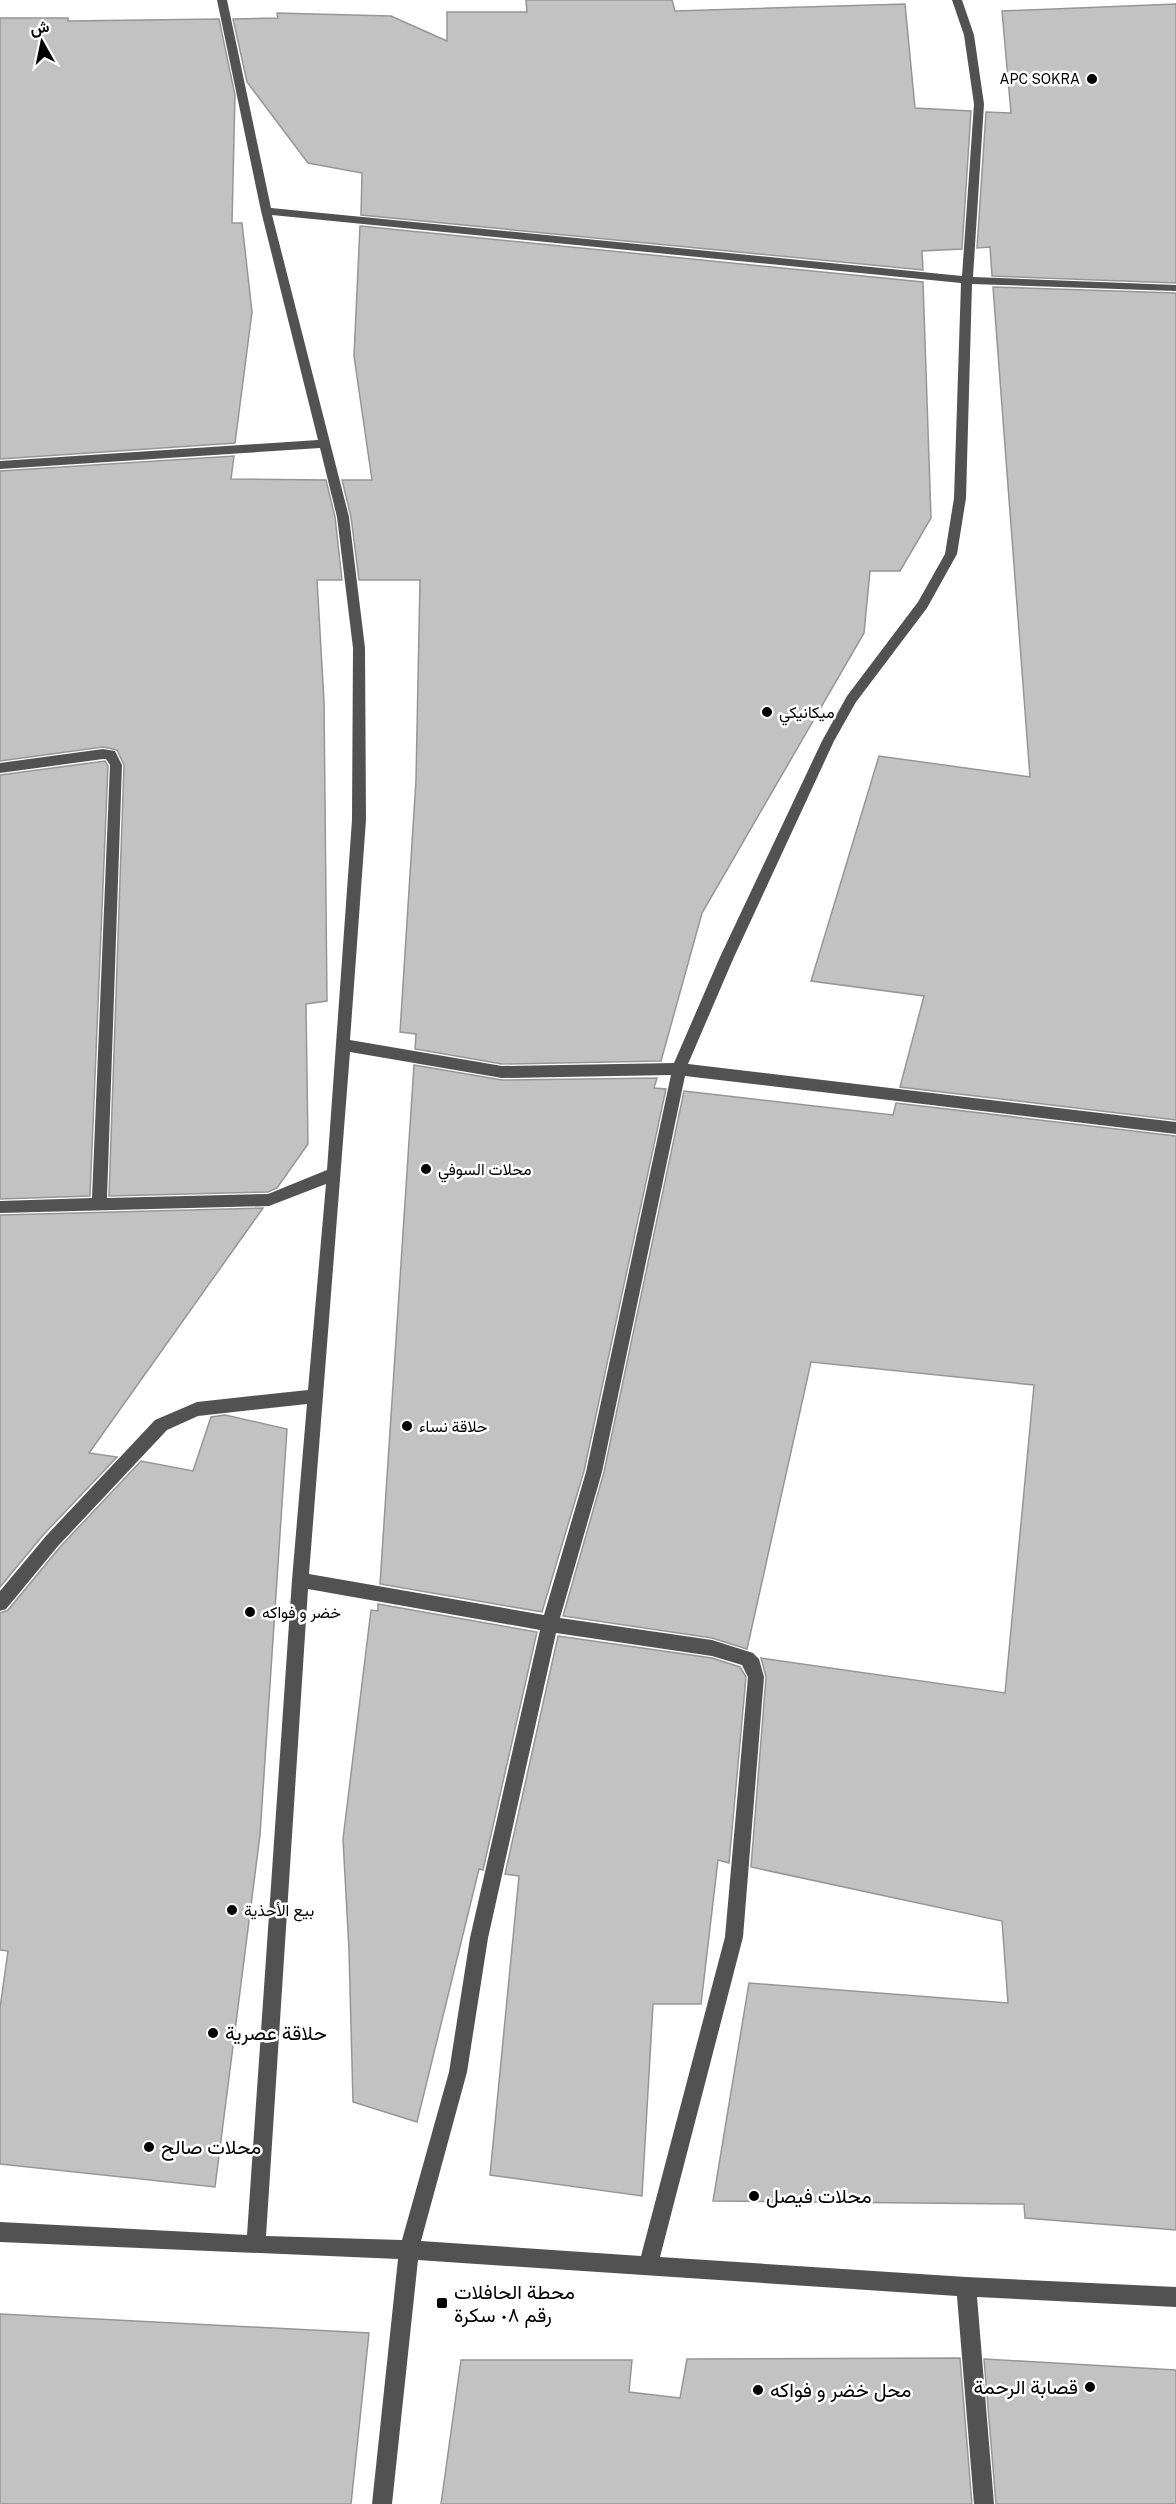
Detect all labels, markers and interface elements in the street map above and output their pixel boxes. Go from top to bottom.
north arrow [12,12,72,72]
text: ش [29,17,51,39]
place label: APC SOKRA [1000,71,1080,87]
marker: APC SOKRA [1085,72,1099,86]
place label: ميكانيكي [779,703,835,726]
marker: ميكانيكي [760,705,774,719]
place label: محلات السوفي [438,1160,532,1183]
marker: محلات السوفي [419,1162,433,1176]
place label: حلاقة نساء [419,1417,488,1436]
marker: حلاقة نساء [400,1419,414,1433]
place label: خضر و فواكه [262,1603,341,1623]
marker: خضر و فواكه [243,1605,257,1619]
place label: بيع الأحذية [244,1901,314,1922]
marker: بيع الأحذية [225,1903,239,1917]
place label: حلاقة عصرية [225,2021,327,2046]
marker: حلاقة عصرية [206,2026,220,2040]
place label: محلات صالح [161,2135,261,2161]
marker: محلات صالح [142,2140,156,2154]
place label: محلات فيصل [766,2184,872,2208]
marker: محلات فيصل [747,2189,761,2203]
place label: محطة الحافلات رقم ٠٨ سكرة [454,2280,575,2328]
marker: محطة الحافلات رقم ٠٨ سكرة [435,2296,449,2310]
place label: قصابة الرحمة [974,2375,1078,2400]
place label: محل خضر و فواكه [770,2378,911,2403]
marker: قصابة الرحمة [1083,2380,1097,2394]
marker: محل خضر و فواكه [751,2383,765,2397]

